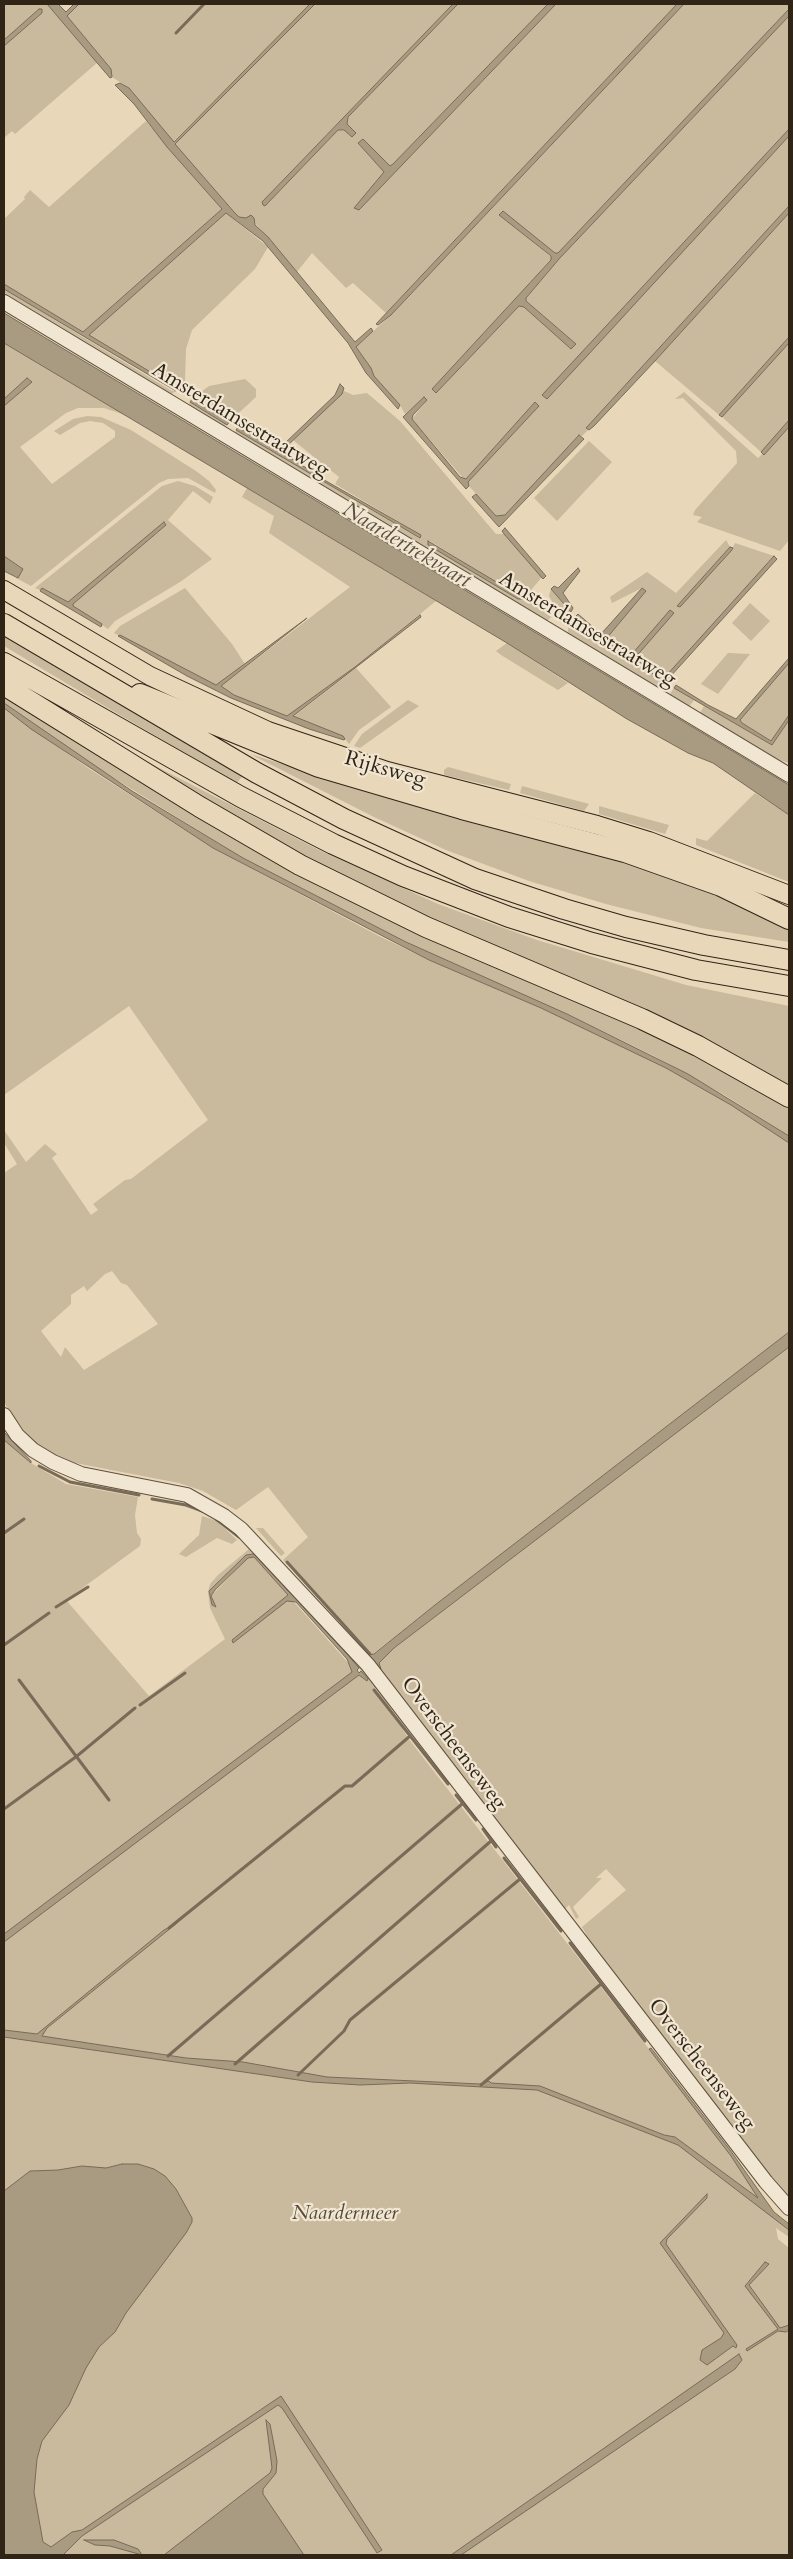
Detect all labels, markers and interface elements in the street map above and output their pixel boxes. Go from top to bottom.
street label: Amsterdamsestraatweg [147,358,333,484]
water label: Naardertrekvaart [337,497,475,595]
street label: Amsterdamsestraatweg [494,567,680,693]
street label: Rijksweg [342,746,428,794]
street label: Overscheenseweg [395,1673,511,1815]
street label: Overscheenseweg [642,1994,760,2136]
park label: Naardermeer [292,2201,398,2227]

